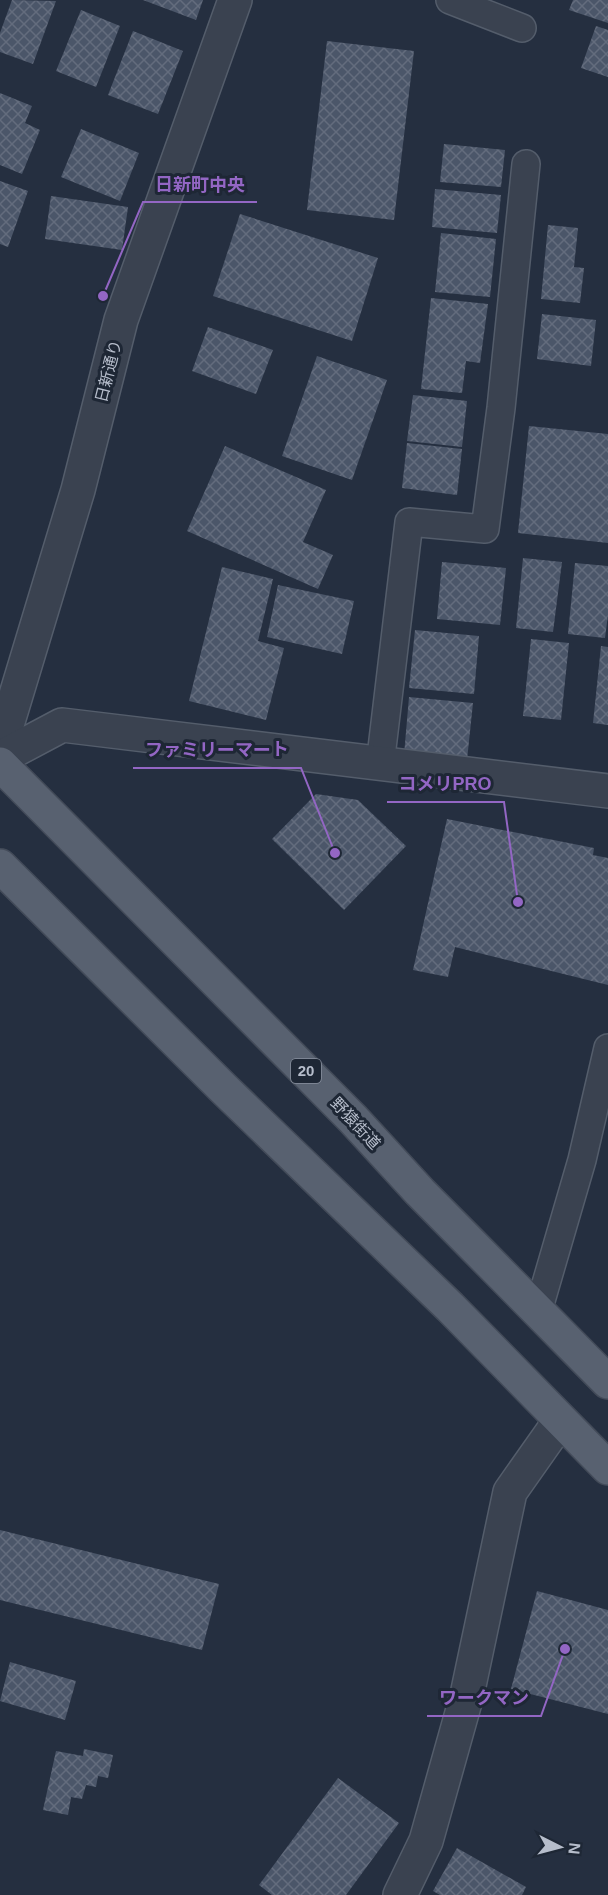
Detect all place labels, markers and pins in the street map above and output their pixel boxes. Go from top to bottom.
callout: 日新町中央 [143,166,257,202]
callout: ファミリーマート [133,732,301,768]
callout: コメリPRO [387,766,504,802]
callout: ワークマン [427,1680,541,1716]

